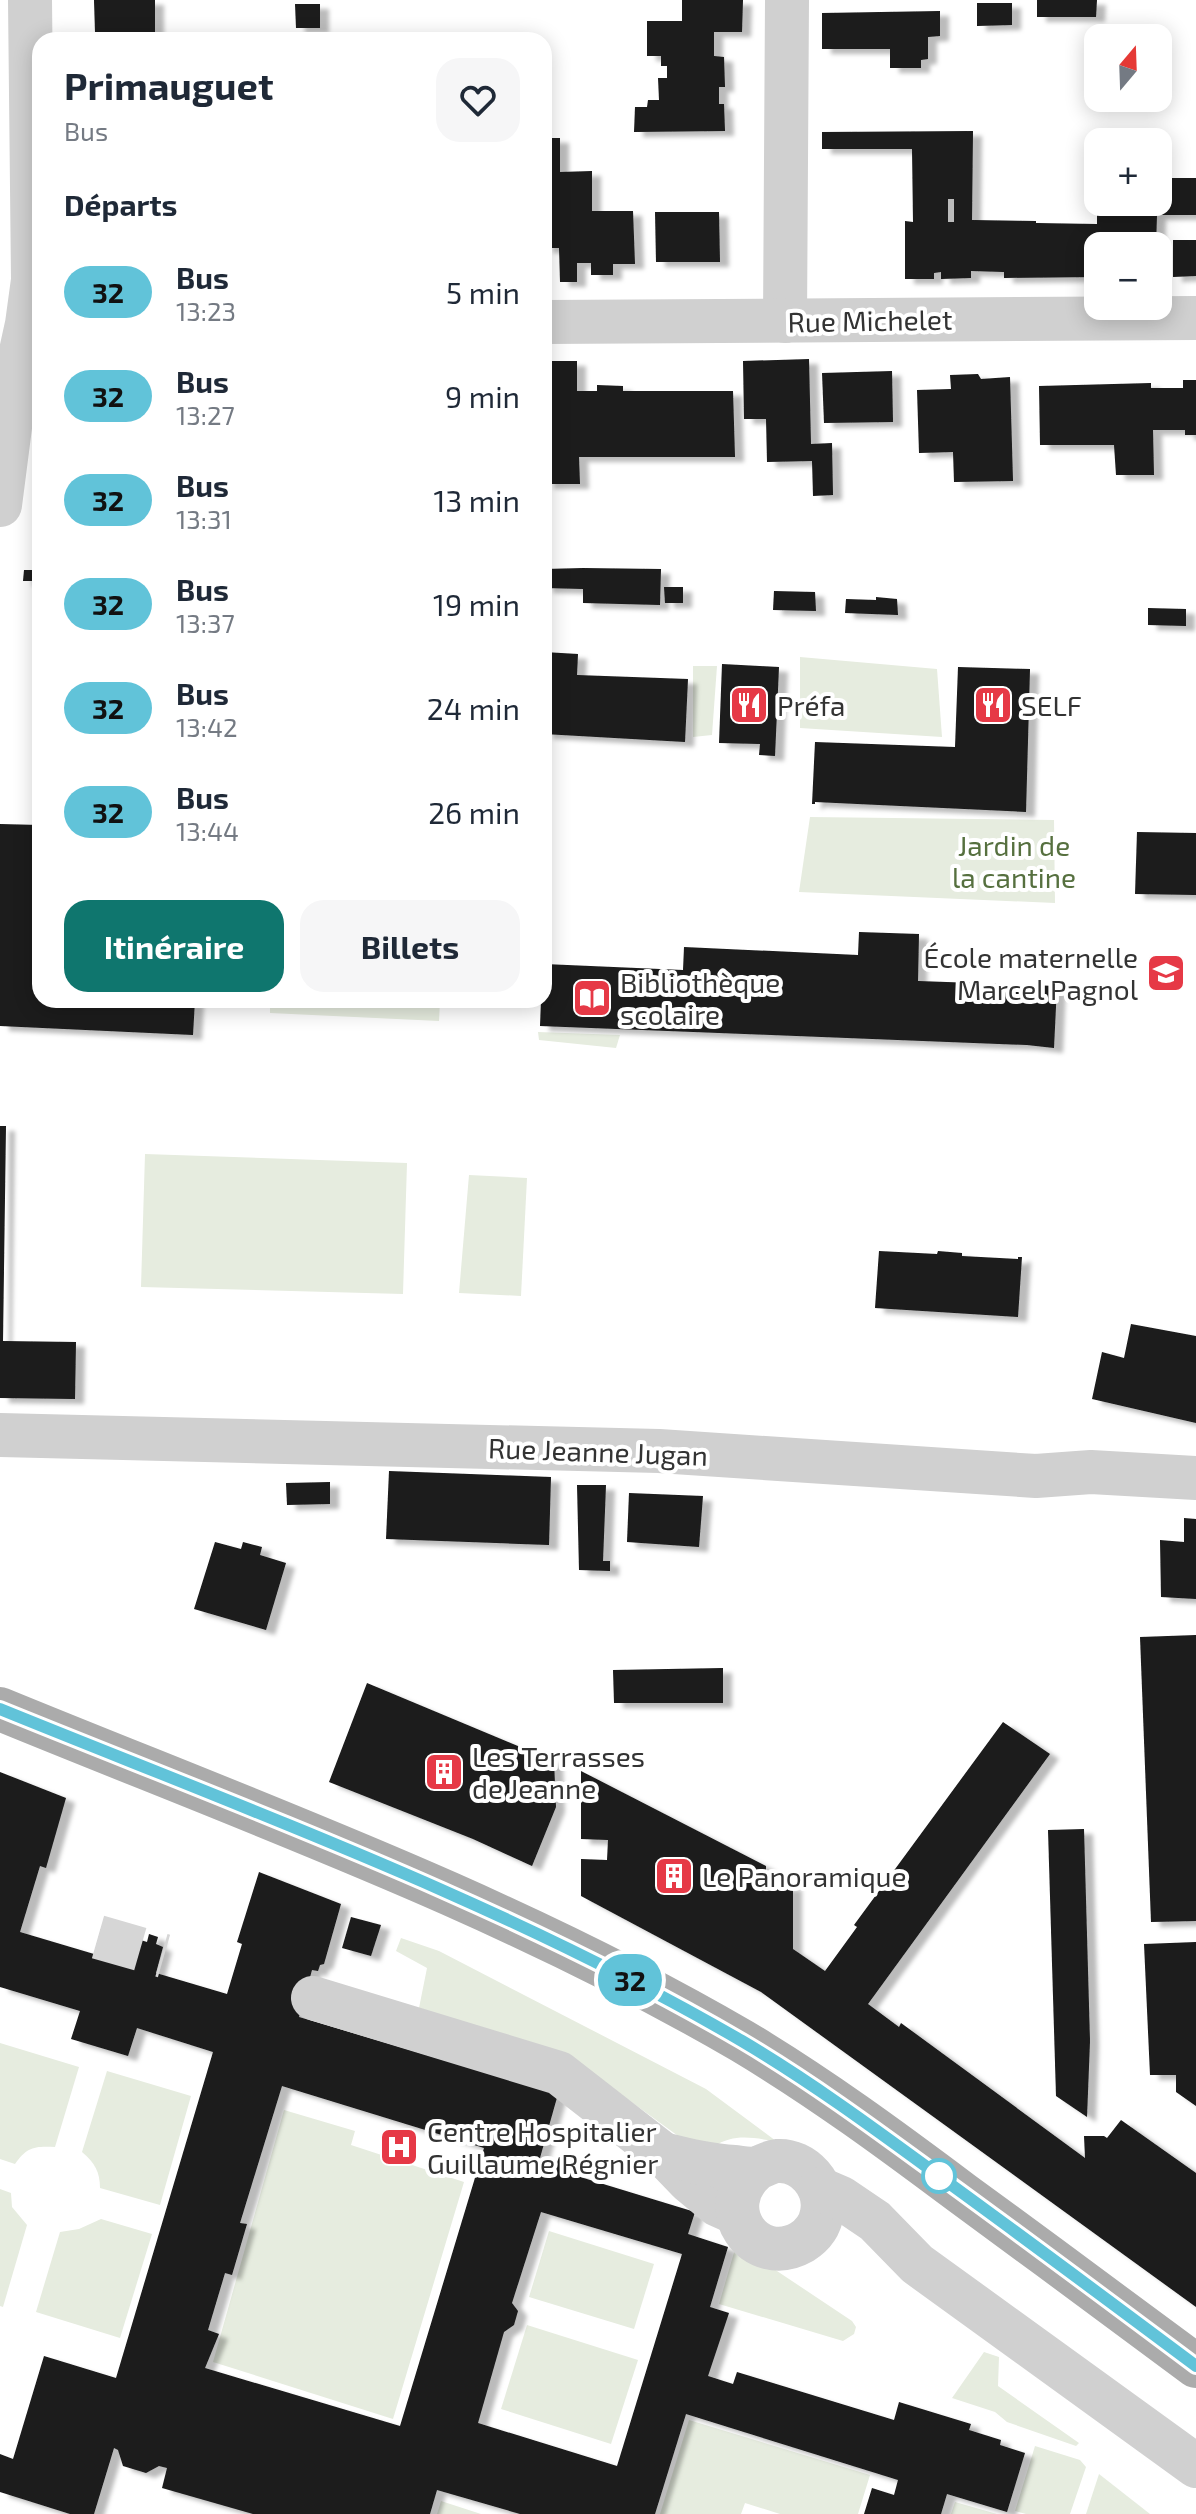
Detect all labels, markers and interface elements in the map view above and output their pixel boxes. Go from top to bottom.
north arrow [1084,24,1172,112]
map controls [1084,24,1172,320]
button: heart [436,58,520,142]
text: Primauguet [64,62,274,108]
text: Bus [64,115,108,146]
button: + [1084,128,1172,216]
text: Départs [64,186,178,222]
button: − [1084,232,1172,320]
text: Bus [176,259,229,295]
text: 5 min [446,274,520,310]
text: 32 [92,275,124,309]
text: 13:23 [176,295,236,326]
street label: Rue Michelet [787,302,953,338]
text: Bus [176,363,229,399]
text: 9 min [445,378,520,414]
text: 32 [92,379,124,413]
text: 13:27 [176,399,235,430]
text: Bus [176,467,229,503]
text: 13 min [434,482,520,518]
text: 32 [92,483,124,517]
text: 13:31 [176,503,232,534]
text: Bus [176,571,229,607]
text: 19 min [433,586,520,622]
text: 32 [92,587,124,621]
text: 13:37 [176,607,235,638]
text: Bus [176,675,229,711]
restaurant icon: Préfa [728,684,770,726]
restaurant icon: SELF [972,684,1014,726]
place label: Préfa [777,688,845,722]
place label: SELF [1021,688,1082,722]
text: 24 min [427,690,520,726]
text: 32 [92,691,124,725]
text: 13:42 [176,711,238,742]
text: Bus [176,779,229,815]
text: 26 min [428,794,520,830]
text: 32 [92,795,124,829]
text: 13:44 [176,815,239,846]
park label: Jardin de la cantine [952,828,1076,894]
button: Itinéraire [64,900,284,992]
button: Billets [300,900,520,992]
place label: École maternelle Marcel Pagnol [924,940,1139,1006]
school or university icon: École maternelle Marcel Pagnol [1145,952,1187,994]
place label: Bibliothèque scolaire [620,965,780,1031]
library icon: Bibliothèque scolaire [571,977,613,1019]
street label: Rue Jeanne Jugan [488,1430,708,1472]
place label: Les Terrasses de Jeanne [472,1739,645,1805]
building icon: Les Terrasses de Jeanne [423,1751,465,1793]
building icon: Le Panoramique [653,1855,695,1897]
place label: Le Panoramique [702,1859,907,1893]
line badge: 32 [594,1954,666,2006]
text: 32 [614,1963,646,1997]
place label: Centre Hospitalier Guillaume Régnier [427,2114,659,2180]
hospital icon: Centre Hospitalier Guillaume Régnier [378,2126,420,2168]
unlabelled marker [922,2159,956,2193]

